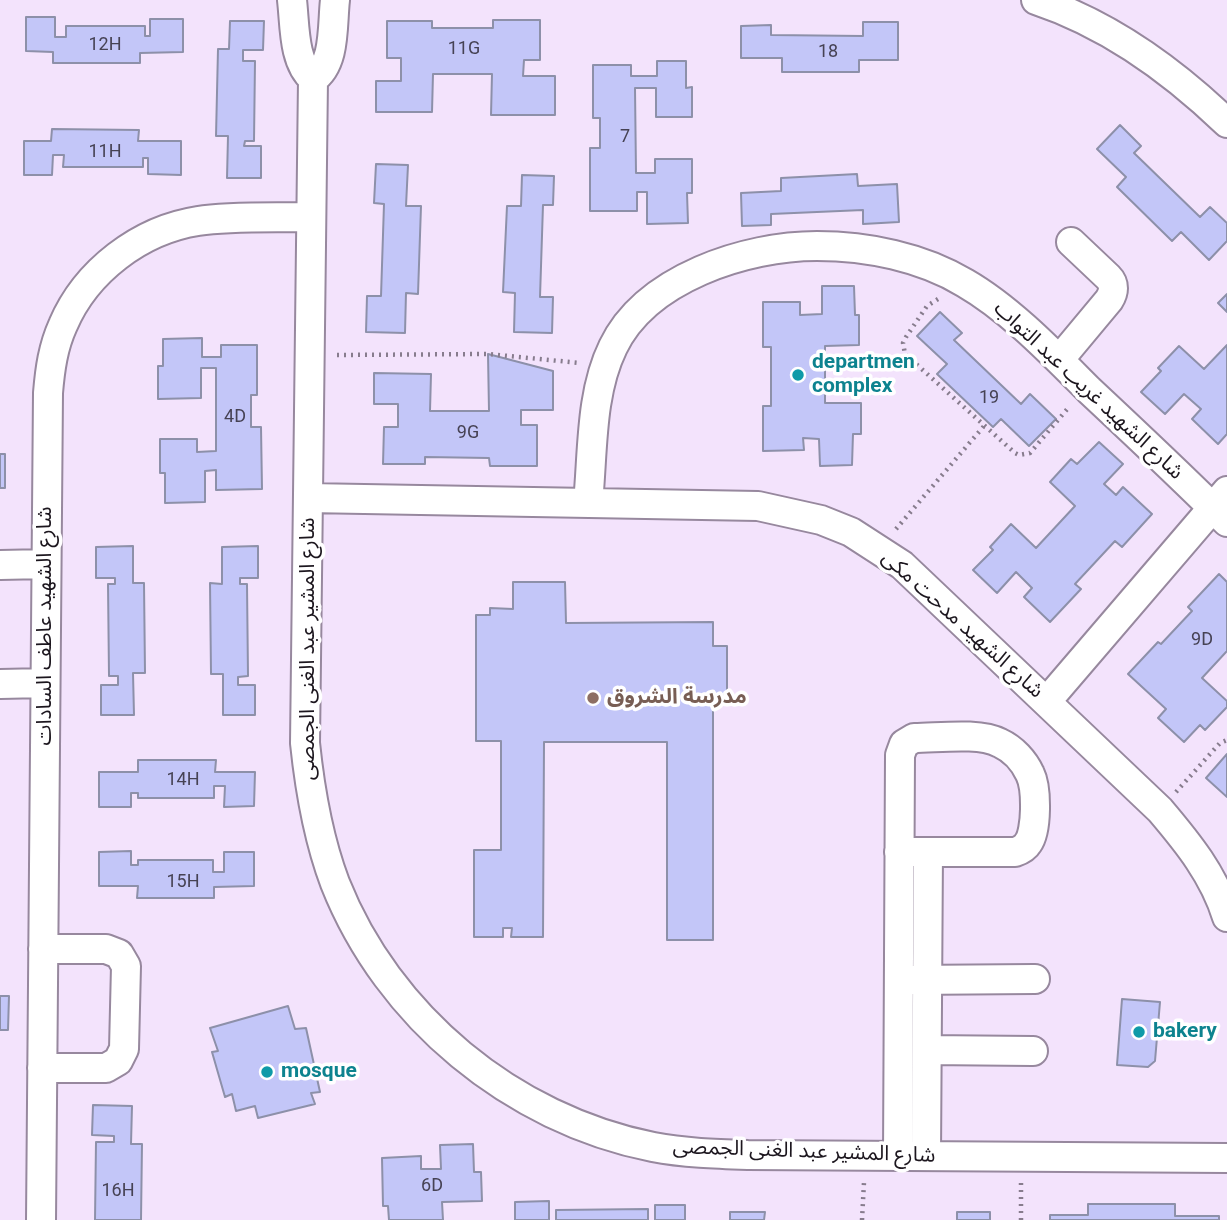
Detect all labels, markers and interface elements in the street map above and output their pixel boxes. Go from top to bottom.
house number: 12H [88,34,122,56]
house number: 11G [448,38,480,60]
house number: 18 [818,41,838,63]
house number: 7 [620,126,630,148]
house number: 11H [88,141,122,163]
street label: شارع الشهيد غريب عبد التواب [988,296,1188,486]
place label: departmen complex [812,350,915,400]
marker: departmen complex [790,367,806,383]
house number: 19 [979,387,999,409]
house number: 4D [224,406,246,428]
house number: 9G [457,422,479,444]
street label: شارع الشهيد عاطف السادات [33,507,59,745]
street label: شارع المشير عبد الغنى الجمصى [296,518,322,780]
street label: شارع الشهيد مدحت مكى [876,546,1048,704]
house number: 9D [1191,629,1213,651]
place label: مدرسة الشروق [607,685,747,711]
marker: مدرسة الشروق [585,690,601,706]
house number: 14H [166,769,200,791]
house number: 15H [166,871,200,893]
place label: bakery [1153,1019,1217,1045]
marker: bakery [1131,1024,1147,1040]
place label: mosque [281,1059,357,1085]
marker: mosque [259,1064,275,1080]
street label: شارع المشير عبد الغنى الجمصى [672,1135,936,1169]
house number: 6D [421,1175,443,1197]
house number: 16H [101,1180,135,1202]

